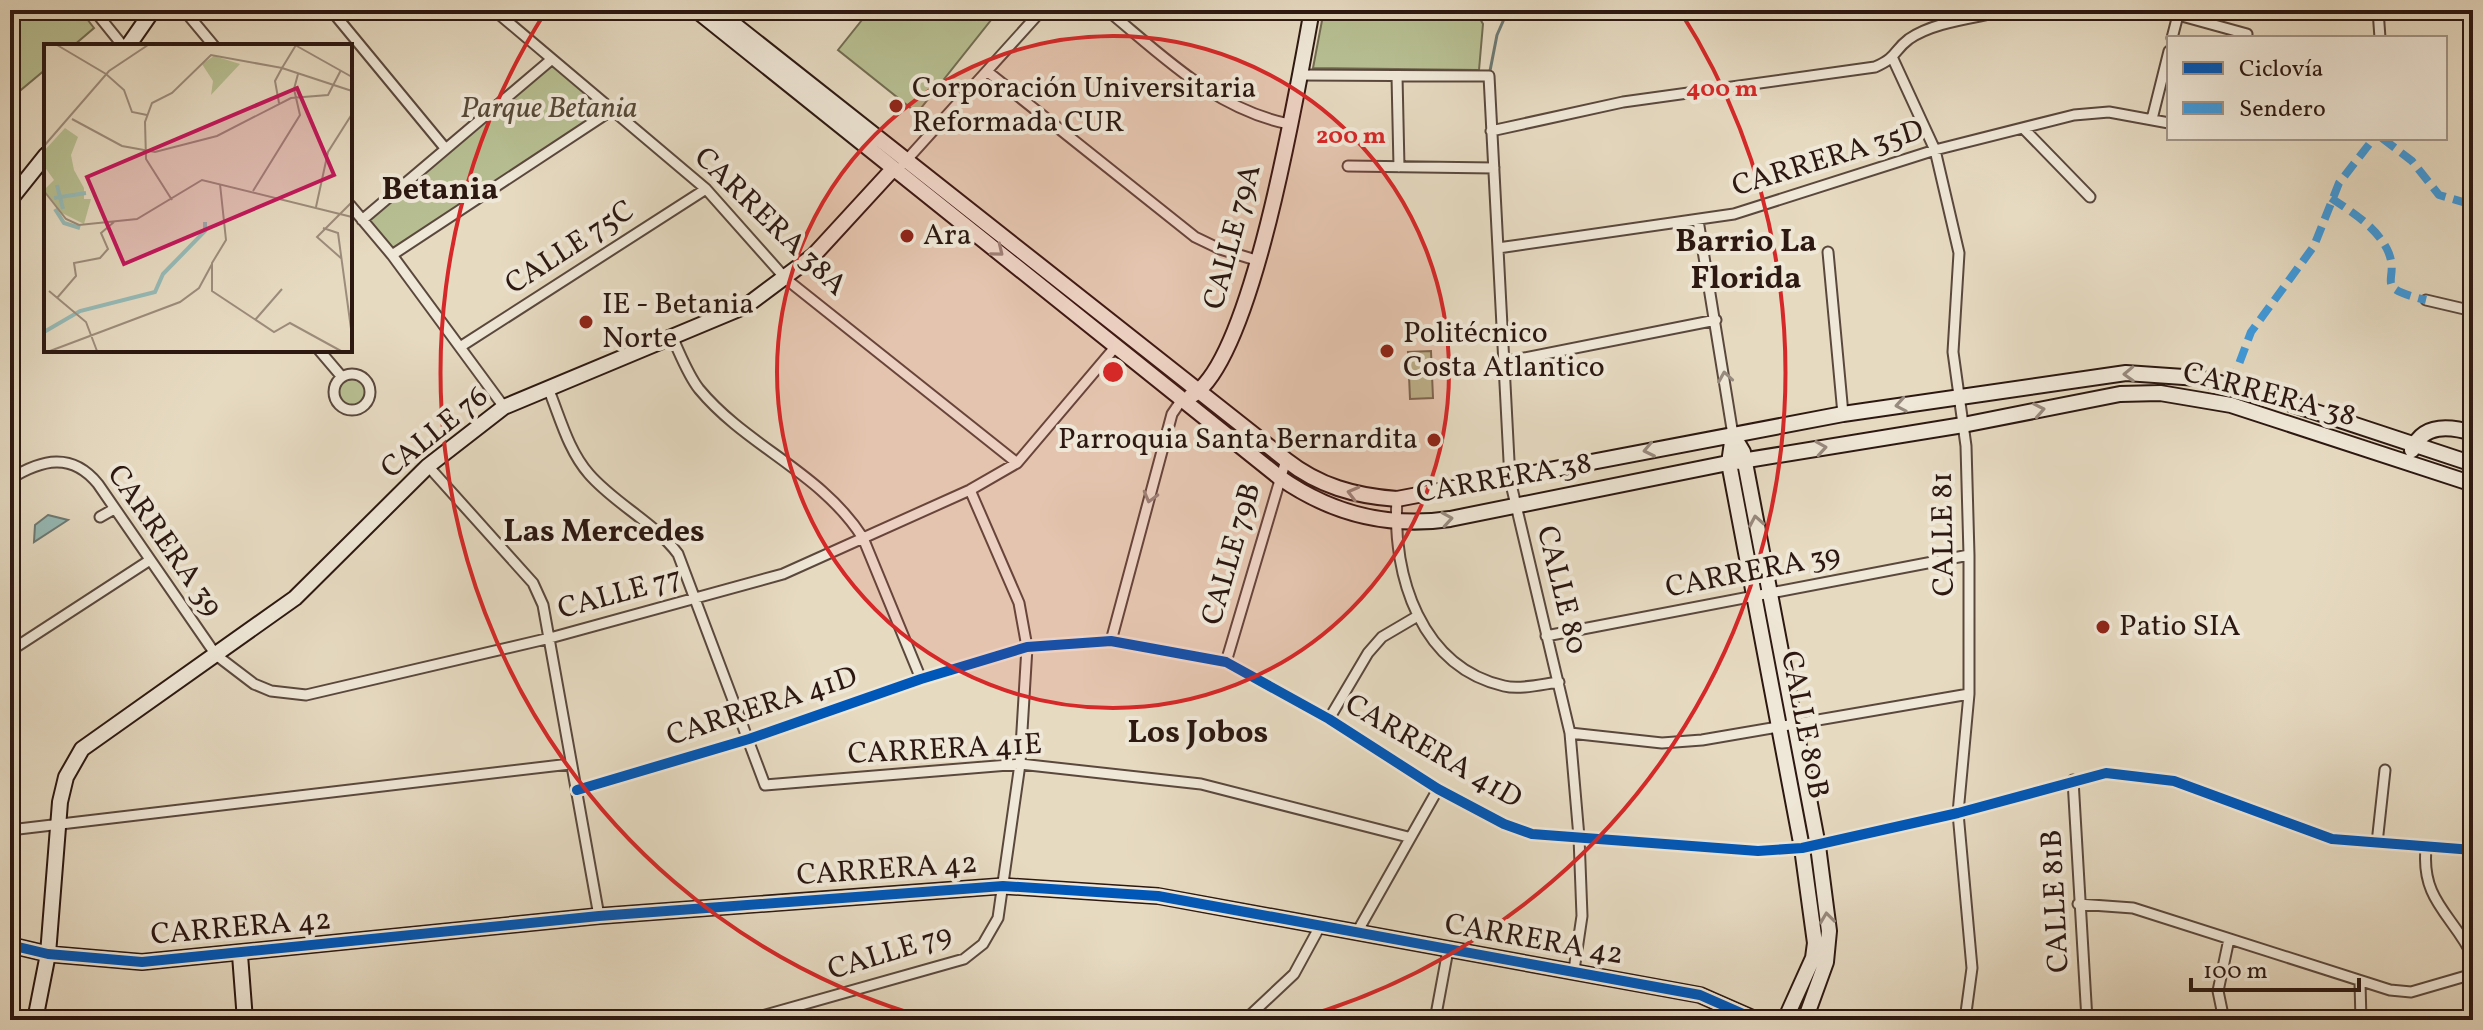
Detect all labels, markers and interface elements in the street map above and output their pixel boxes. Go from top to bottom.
legend [2167,36,2447,140]
inset map [44,44,352,352]
text: Ciclovía [2239,53,2324,87]
place label: Corporación Universitaria Reformada CUR [912,68,1257,144]
text: 400 m [1686,73,1758,107]
park label: Parque Betania [461,88,637,130]
text: Sendero [2239,93,2326,127]
marker: Corporación Universitaria Reformada CUR [887,97,905,115]
street label: CARRERA 35D [1727,110,1929,208]
text: 200 m [1316,120,1386,154]
street label: CARRERA 38A [684,138,856,306]
street label: CALLE 79A [1193,160,1273,314]
district label: Betania [381,169,499,213]
street label: CALLE 75C [497,191,643,305]
place label: Ara [923,215,972,257]
district label: Barrio La Florida [1675,221,1817,302]
marker: Ara [898,227,916,245]
one-way arrow [989,241,1003,256]
place label: IE - Betania Norte [602,284,754,360]
marker: IE - Betania Norte [577,313,595,331]
place label: Politécnico Costa Atlantico [1403,313,1605,389]
marker: Politécnico Costa Atlantico [1378,342,1396,360]
street label: CARRERA 38 [2178,352,2360,438]
centre of rings [1099,358,1127,386]
one-way arrow [2122,366,2135,383]
one-way arrow [1717,371,1734,384]
street label: CALLE 76 [372,377,498,489]
one-way arrow [1894,395,1908,412]
one-way arrow [2033,402,2046,419]
place label: Parroquia Santa Bernardita [1058,419,1418,461]
marker: Parroquia Santa Bernardita [1425,431,1443,449]
one-way arrow [1815,440,1828,457]
one-way arrow [1642,441,1655,458]
street label: CARRERA 38 [1413,443,1595,515]
street label: CARRERA 39 [96,456,232,626]
street label: CALLE 81 [1922,471,1966,597]
street label: CALLE 79B [1192,478,1272,630]
one-way arrow [1346,485,1360,502]
one-way arrow [1142,490,1159,504]
district label: Las Mercedes [503,511,705,555]
one-way arrow [1440,511,1454,528]
one-way arrow [1748,515,1765,528]
street label: CALLE 80 [1525,521,1597,659]
street label: CARRERA 39 [1662,534,1844,610]
street label: CALLE 77 [553,557,687,631]
place label: Patio SIA [2119,606,2241,648]
marker: Patio SIA [2094,618,2112,636]
street label: CALLE 80B [1769,648,1839,802]
street label: CARRERA 41D [661,656,863,758]
street label: CARRERA 41D [1337,684,1529,820]
district label: Los Jobos [1128,712,1268,756]
street label: CARRERA 41E [847,724,1043,776]
street label: CALLE 81B [2031,828,2081,974]
street label: CARRERA 42 [795,843,979,897]
street label: CARRERA 42 [149,899,333,957]
street label: CARRERA 42 [1441,904,1627,976]
one-way arrow [1819,911,1836,925]
street label: CALLE 79 [823,914,957,992]
scale bar [2191,942,2359,992]
text: 100 m [2203,955,2268,989]

